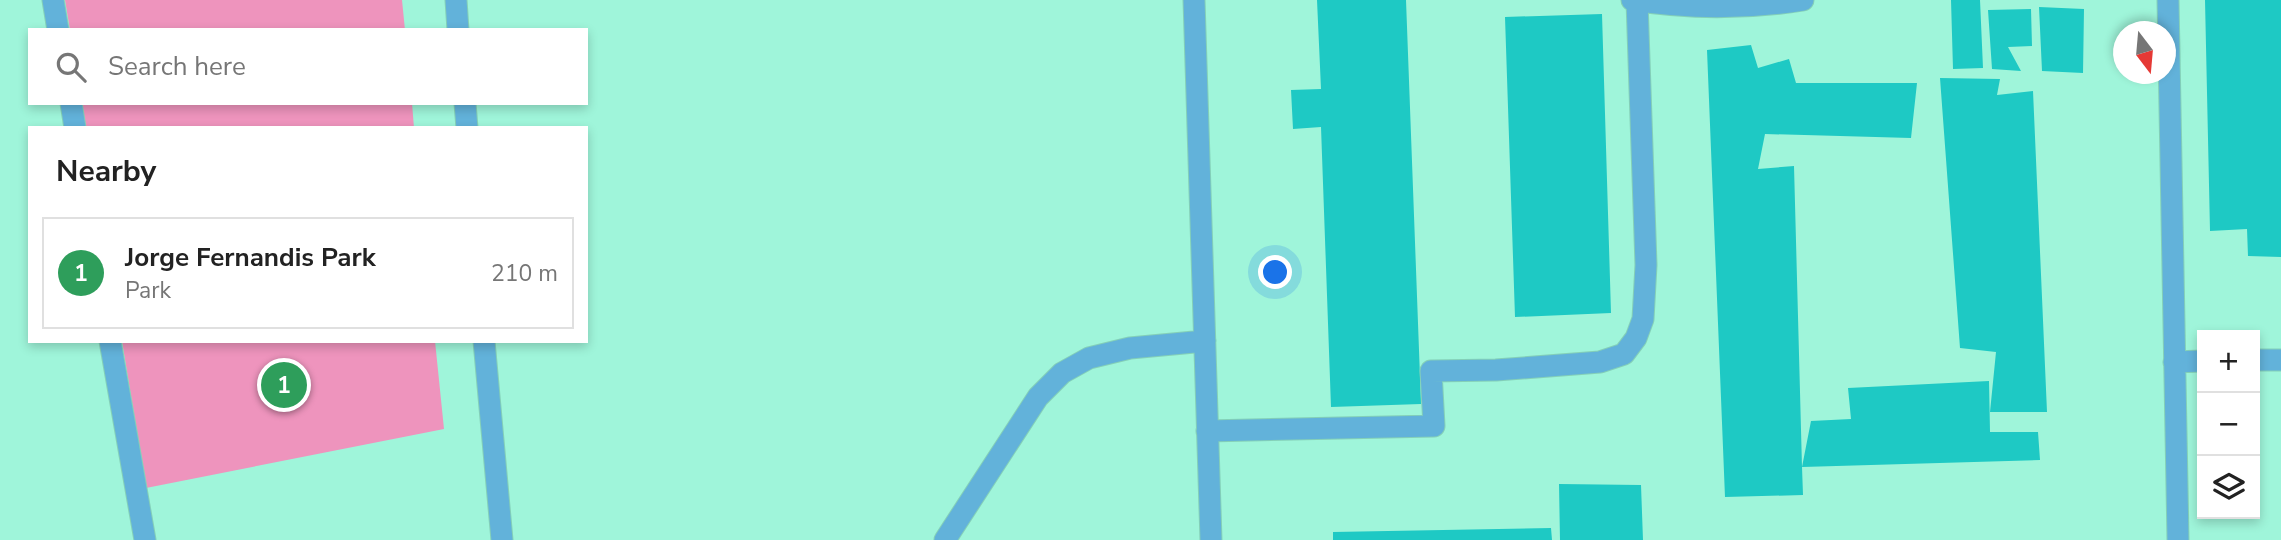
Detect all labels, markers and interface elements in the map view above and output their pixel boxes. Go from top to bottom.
north arrow [2113,21,2176,84]
search box [28,28,588,105]
icon: search [52,48,90,86]
text: Search here [108,49,246,84]
text: Nearby [56,151,156,192]
text: Jorge Fernandis Park [125,240,376,275]
your location [1258,255,1292,289]
text: 1 [74,258,88,289]
text: 210 m [491,258,558,289]
text: Park [125,275,171,306]
map controls [2197,330,2260,519]
button: + [2197,330,2260,393]
pin: 1 [261,359,307,411]
button: − [2197,393,2260,456]
button: layers [2197,456,2260,519]

